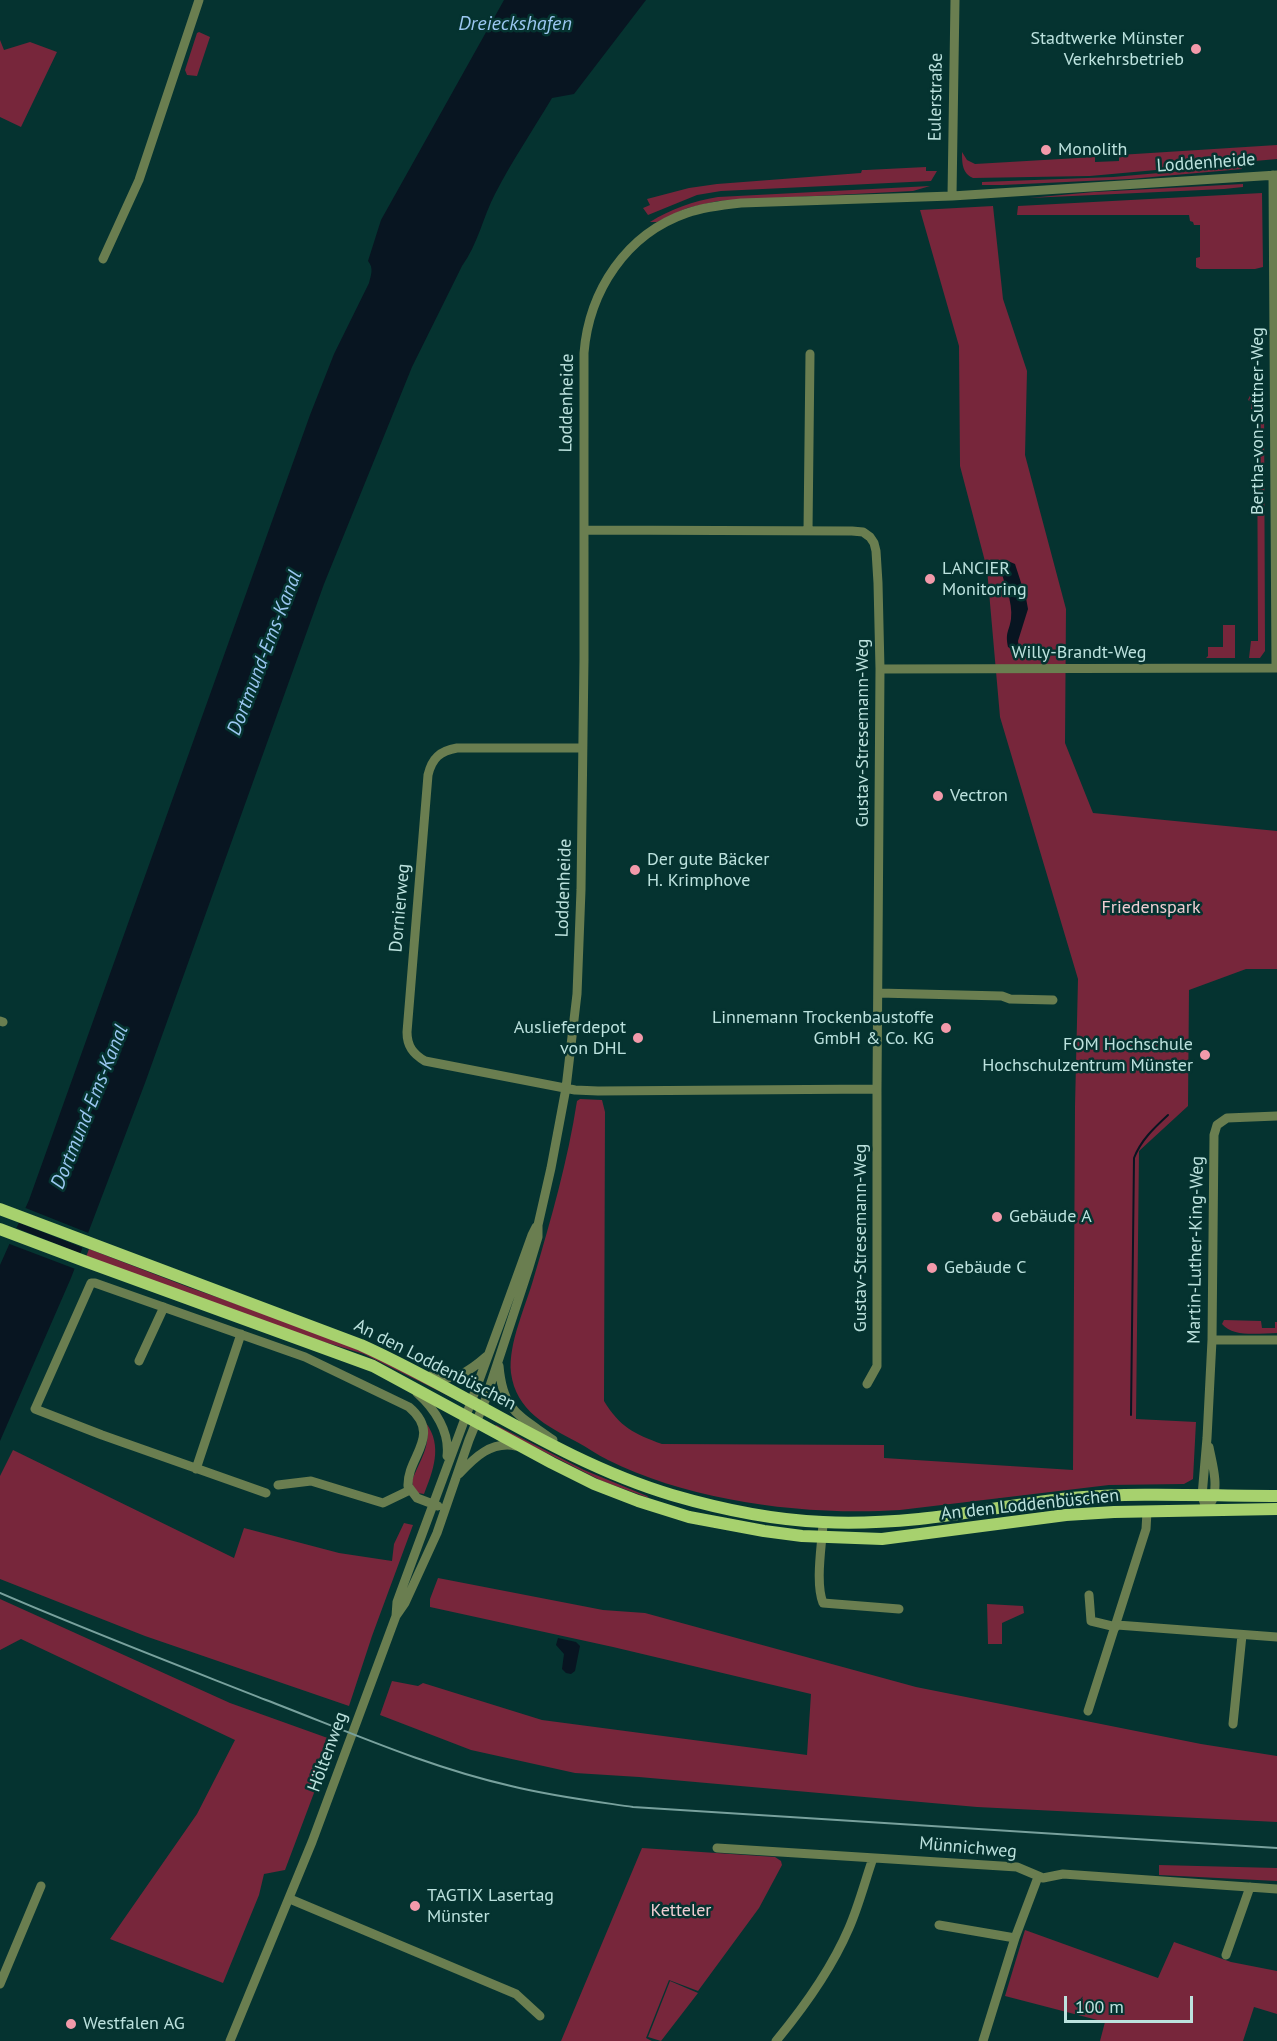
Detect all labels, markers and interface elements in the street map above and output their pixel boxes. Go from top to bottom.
water label: Dreieckshafen [458,12,572,36]
place label: Stadtwerke Münster Verkehrsbetrieb [1030,28,1184,70]
marker: Stadtwerke Münster Verkehrsbetrieb [1189,42,1203,56]
street label: Eulerstraße [924,53,948,141]
place label: Monolith [1058,139,1127,161]
marker: Monolith [1039,143,1053,157]
street label: Loddenheide [1156,149,1256,177]
street label: Bertha-von-Suttner-Weg [1247,327,1269,515]
street label: Loddenheide [555,353,579,453]
place label: LANCIER Monitoring [942,558,1027,600]
water label: Dortmund-Ems-Kanal [222,567,308,739]
marker: LANCIER Monitoring [923,572,937,586]
street label: Gustav-Stresemann-Weg [852,639,874,827]
street label: Willy-Brandt-Weg [1012,642,1146,664]
place label: Vectron [950,785,1008,807]
marker: Vectron [931,789,945,803]
street label: Loddenheide [551,838,577,938]
place label: Der gute Bäcker H. Krimphove [647,849,769,892]
street label: Dornierweg [385,863,415,953]
marker: Der gute Bäcker H. Krimphove [628,863,642,877]
park label: Friedenspark [1101,897,1201,919]
place label: Linnemann Trockenbaustoffe GmbH & Co. KG [712,1007,934,1050]
place label: Auslieferdepot von DHL [514,1017,626,1060]
marker: Linnemann Trockenbaustoffe GmbH & Co. KG [939,1021,953,1035]
water label: Dortmund-Ems-Kanal [46,1022,134,1192]
marker: Auslieferdepot von DHL [631,1031,645,1045]
place label: FOM Hochschule Hochschulzentrum Münster [982,1034,1193,1076]
marker: FOM Hochschule Hochschulzentrum Münster [1198,1048,1212,1062]
street label: Gustav-Stresemann-Weg [850,1144,872,1332]
street label: Martin-Luther-King-Weg [1184,1156,1208,1344]
place label: Gebäude A [1009,1206,1092,1228]
marker: Gebäude A [990,1210,1004,1224]
place label: Gebäude C [944,1257,1026,1279]
marker: Gebäude C [925,1261,939,1275]
street label: An den Loddenbüschen [350,1315,520,1415]
street label: An den Loddenbüschen [940,1485,1120,1525]
street label: Höltenweg [304,1709,352,1795]
street label: Münnichweg [918,1833,1018,1863]
place label: TAGTIX Lasertag Münster [427,1885,554,1928]
marker: TAGTIX Lasertag Münster [408,1899,422,1913]
park label: Ketteler [651,1900,711,1922]
scale bar [1067,1984,1196,2022]
text: 100 m [1075,1995,1124,2018]
place label: Westfalen AG [83,2013,185,2035]
marker: Westfalen AG [64,2017,78,2031]

